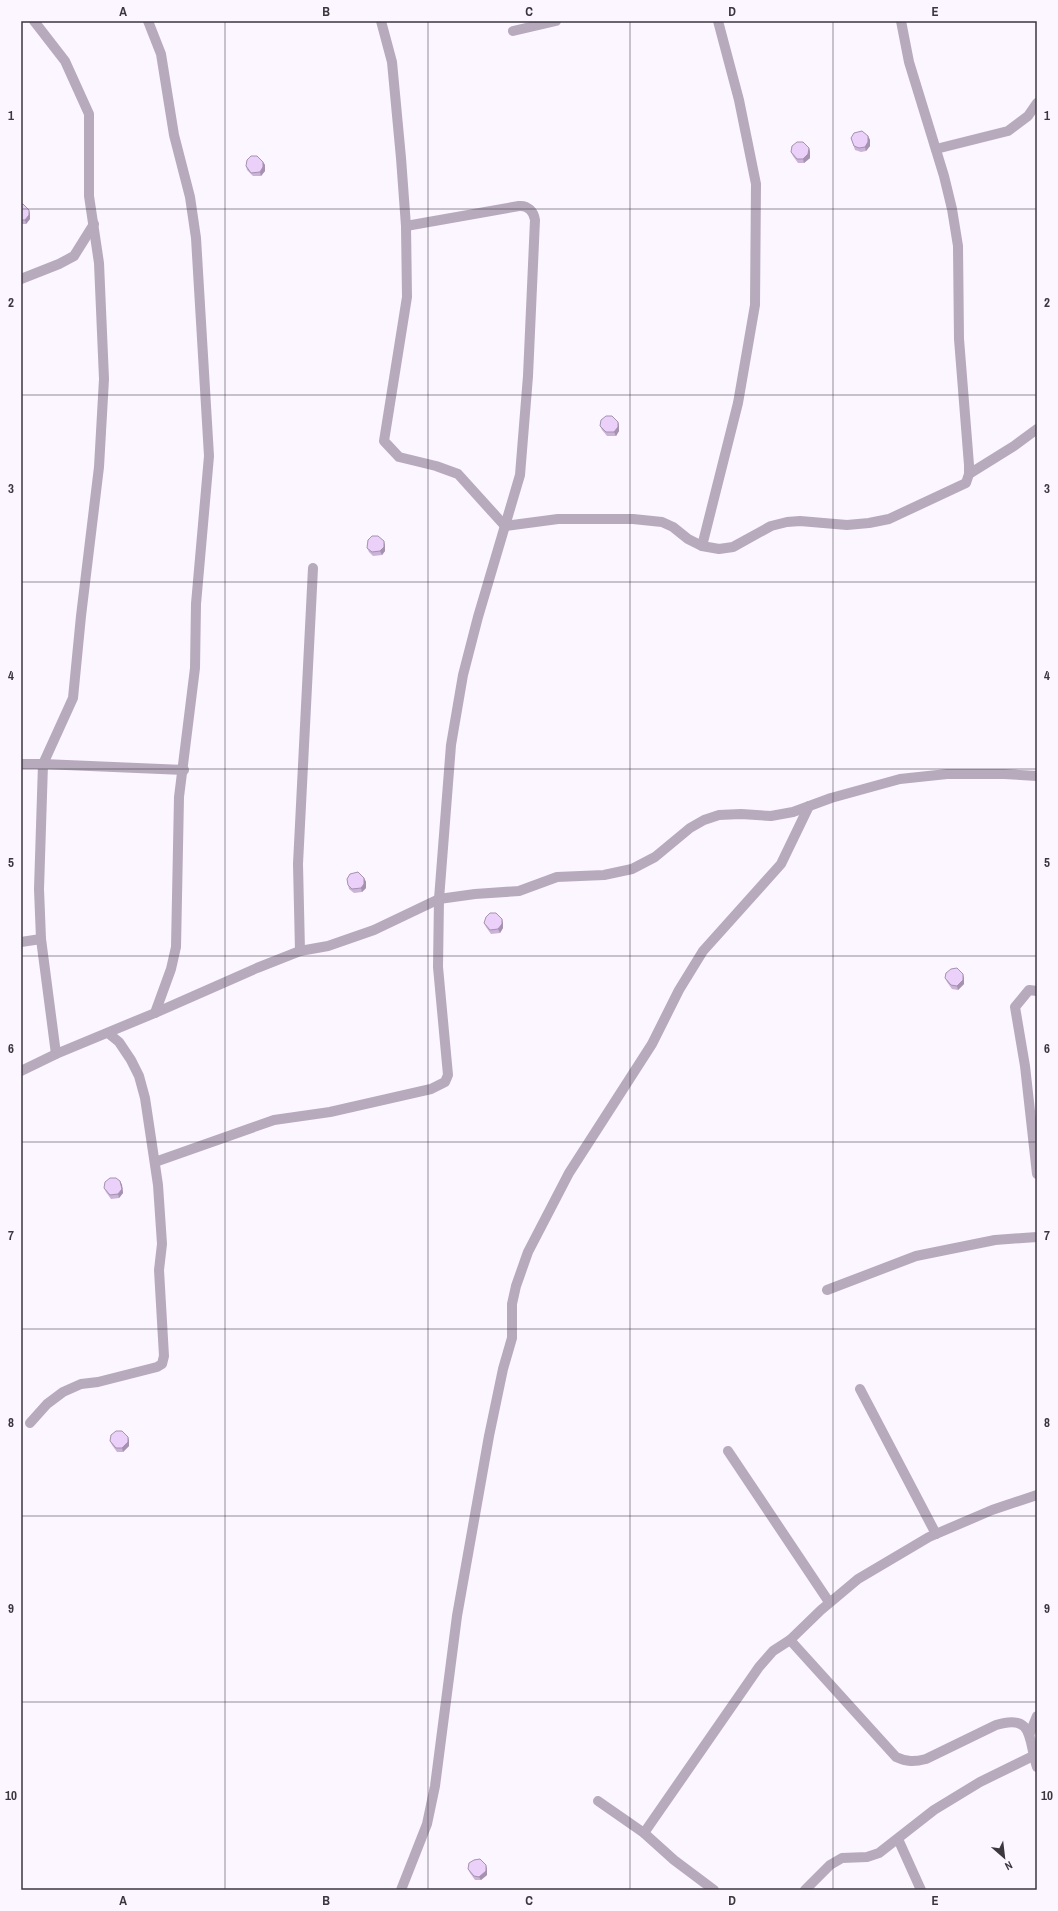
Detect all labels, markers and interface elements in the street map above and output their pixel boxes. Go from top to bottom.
text: A [119,3,127,20]
text: B [322,3,330,20]
text: C [525,3,533,20]
text: D [728,3,736,20]
text: E [931,3,939,20]
text: 1 [8,107,14,124]
text: 1 [1044,107,1050,124]
text: 2 [8,294,14,311]
text: 2 [1044,294,1050,311]
text: 3 [8,480,14,497]
text: 3 [1044,480,1050,497]
text: 4 [8,667,14,684]
text: 4 [1044,667,1050,684]
text: 5 [8,854,14,871]
text: 5 [1044,854,1050,871]
text: 6 [8,1040,14,1057]
text: 6 [1044,1040,1050,1057]
text: 7 [8,1227,14,1244]
text: 7 [1044,1227,1050,1244]
text: 8 [8,1414,14,1431]
text: 8 [1044,1414,1050,1431]
text: 9 [8,1600,14,1617]
text: 9 [1044,1600,1050,1617]
text: 10 [5,1787,17,1804]
text: 10 [1041,1787,1053,1804]
north arrow [984,1837,1024,1877]
text: N [1003,1858,1015,1874]
text: A [119,1892,127,1909]
text: B [322,1892,330,1909]
text: C [525,1892,533,1909]
text: D [728,1892,736,1909]
text: E [931,1892,939,1909]

